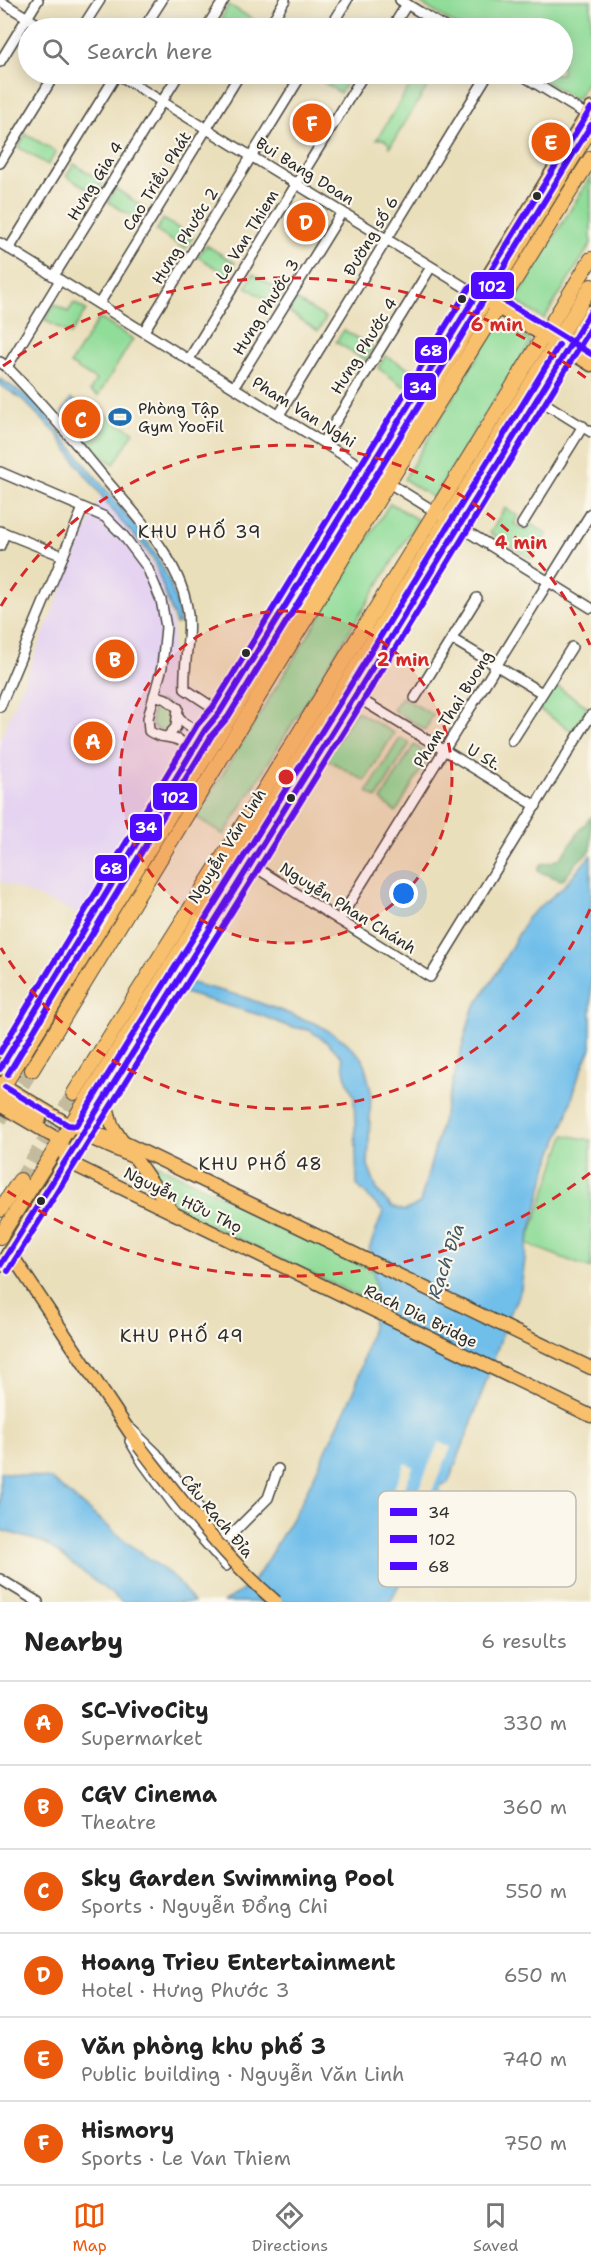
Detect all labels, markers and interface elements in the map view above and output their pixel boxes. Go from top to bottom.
search box [18,18,573,84]
icon: search [39,35,72,68]
text: Search here [87,37,213,66]
pin: F [292,100,332,146]
pin: E [532,120,570,164]
street label: Cao Triều Phát [118,127,196,235]
street label: Bui Bang Doan [252,132,358,210]
street label: Hưng Gia 4 [62,137,128,225]
street label: Hưng Phước 2 [147,184,223,288]
street label: Le Van Thiem [211,185,283,284]
unlabelled marker [531,190,543,202]
street label: Đường số 6 [339,192,403,280]
pin: D [286,200,326,244]
street label: Hưng Phước 3 [228,255,304,359]
line badge: 102 [470,271,515,300]
text: 102 [478,276,506,297]
unlabelled marker [456,293,468,305]
street label: Hưng Phước 4 [326,294,402,398]
text: 6 min [471,313,523,337]
line badge: 68 [414,336,448,364]
text: 68 [420,340,442,361]
street label: Pham Van Nghi [248,372,360,452]
line badge: 34 [403,372,437,401]
text: 34 [409,377,431,398]
pin: C [62,396,100,442]
place label: Phòng Tập Gym YooFil [138,398,224,437]
sports icon: Phòng Tập Gym YooFil [107,404,133,430]
district label: KHU PHỐ 39 [138,518,262,544]
text: 4 min [495,531,547,555]
pin: B [96,636,134,682]
street label: Pham Thai Buong [408,646,498,772]
unlabelled marker [240,647,252,659]
text: 2 min [377,648,429,672]
pin: A [74,718,112,764]
street label: U St. [463,739,505,775]
centre of rings [276,767,296,787]
line badge: 102 [152,782,198,811]
street label: Nguyễn Văn Linh [183,784,271,908]
text: 102 [161,787,189,808]
unlabelled marker [285,792,297,804]
line badge: 34 [129,813,163,842]
text: 34 [135,817,157,838]
line badge: 68 [94,854,128,882]
street label: Nguyễn Phan Chánh [276,857,420,959]
text: 68 [100,858,122,879]
your location [389,879,418,908]
district label: KHU PHỐ 48 [199,1150,323,1176]
street label: Nguyễn Hữu Thọ [120,1162,246,1238]
unlabelled marker [35,1195,47,1207]
water label: Rạch Đỉa [422,1220,470,1302]
street label: Rach Dia Bridge [361,1279,481,1353]
district label: KHU PHỐ 49 [120,1322,244,1348]
street label: Cầu Rạch Đỉa [176,1470,258,1562]
legend [378,1491,576,1587]
text: 34 [428,1502,450,1523]
text: 102 [428,1529,456,1550]
text: 68 [428,1556,450,1577]
text: Nearby [24,1624,123,1659]
text: 6 results [481,1628,567,1654]
text: SC-VivoCity [81,1696,209,1725]
text: A [36,1710,51,1736]
text: 330 m [503,1710,567,1736]
text: Supermarket [81,1725,203,1751]
text: CGV Cinema [81,1780,217,1809]
text: B [37,1794,50,1820]
text: 360 m [502,1794,567,1820]
text: Theatre [81,1809,156,1835]
text: Sky Garden Swimming Pool [81,1864,394,1893]
text: C [37,1878,50,1904]
text: 550 m [505,1878,567,1904]
text: Sports · Nguyễn Đổng Chi [81,1893,328,1919]
text: Hoang Trieu Entertainment [81,1948,396,1977]
text: D [36,1962,51,1988]
text: 650 m [504,1962,567,1988]
text: Hotel · Hưng Phước 3 [81,1977,289,2003]
text: Văn phòng khu phố 3 [81,2032,326,2061]
text: E [37,2046,50,2072]
text: 740 m [502,2046,567,2072]
text: Public building · Nguyễn Văn Linh [81,2061,405,2087]
text: Hismory [81,2116,174,2145]
text: F [38,2130,49,2156]
text: 750 m [504,2130,567,2156]
text: Sports · Le Van Thiem [81,2145,291,2171]
tab: Map [73,2199,107,2256]
tab: Directions [252,2199,328,2256]
tab: Saved [473,2199,519,2256]

